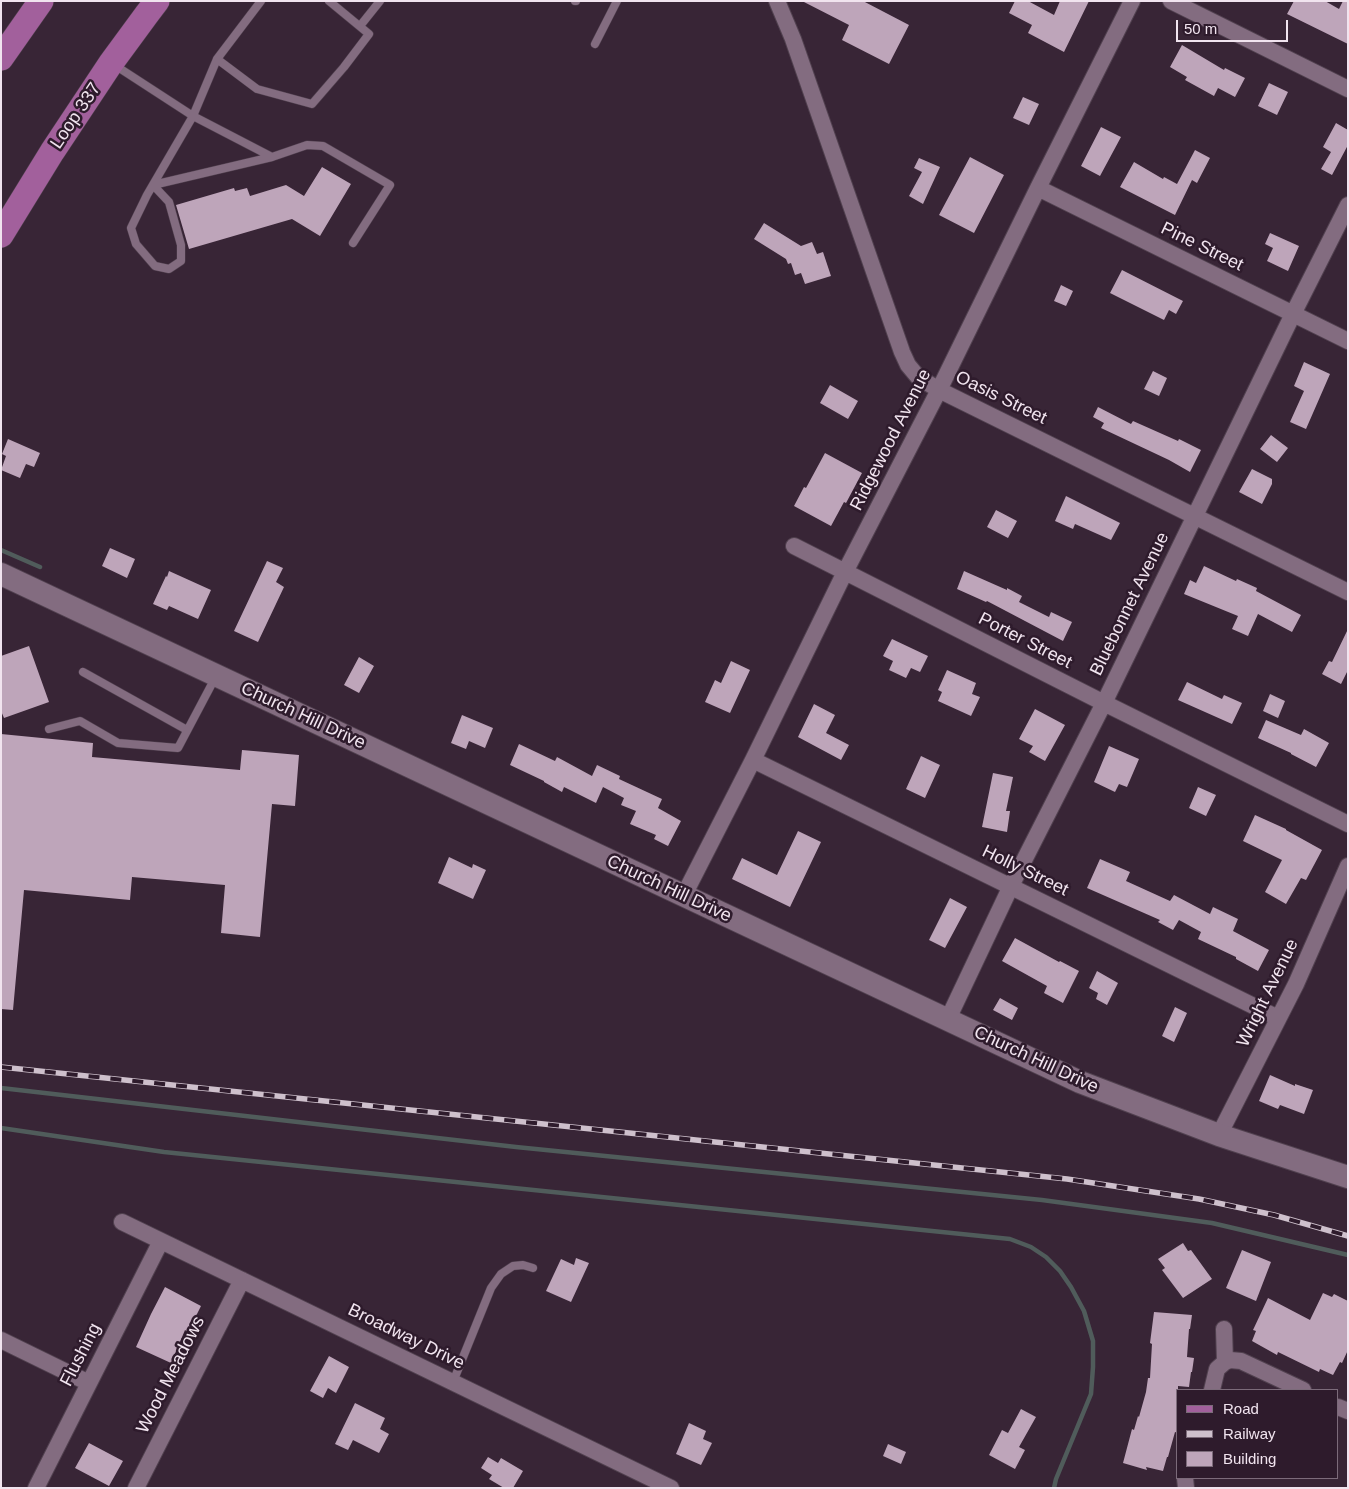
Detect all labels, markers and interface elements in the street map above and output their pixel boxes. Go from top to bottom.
scale bar [1179,10,1292,42]
text: 50 m [1184,20,1217,37]
street label: Loop 337 [46,79,106,153]
street label: Pine Street [1157,218,1247,276]
street label: Ridgewood Avenue [846,366,936,514]
street label: Oasis Street [952,367,1050,429]
street label: Bluebonnet Avenue [1086,529,1174,679]
street label: Porter Street [975,608,1075,674]
street label: Church Hill Drive [237,678,369,754]
street label: Holly Street [978,841,1072,901]
street label: Church Hill Drive [603,851,735,927]
street label: Wright Avenue [1233,936,1303,1050]
street label: Church Hill Drive [970,1022,1102,1098]
street label: Broadway Drive [344,1299,468,1375]
street label: Wood Meadows [132,1313,210,1437]
street label: Flushing [56,1320,106,1390]
legend [1176,1389,1339,1479]
text: Road [1223,1400,1259,1417]
text: Railway [1223,1425,1276,1442]
text: Building [1223,1450,1276,1467]

